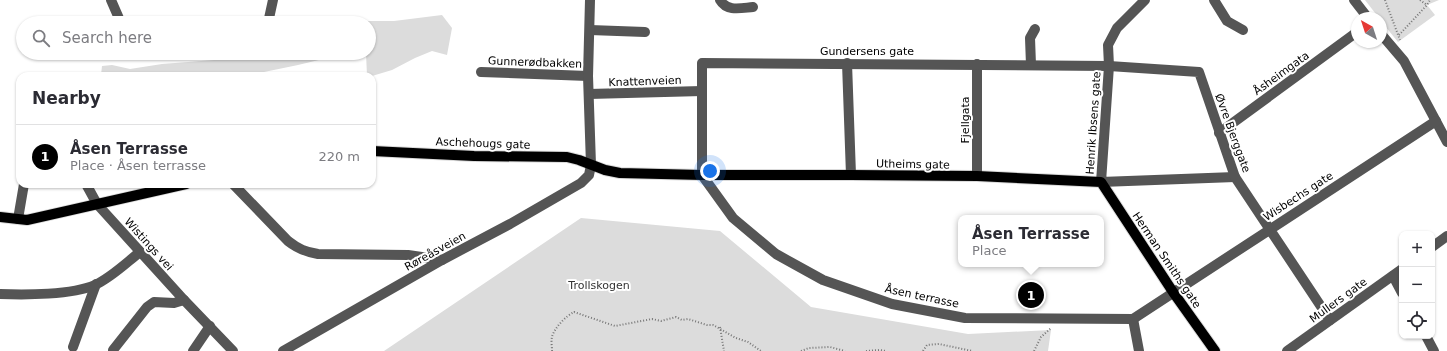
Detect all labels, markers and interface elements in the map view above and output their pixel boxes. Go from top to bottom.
north arrow [1351,12,1387,48]
search box [16,16,376,60]
icon: search [30,27,52,49]
text: Search here [62,29,152,47]
street label: Gundersens gate [820,45,914,58]
street label: Åsheimgata [1251,49,1312,98]
street label: Gunnerødbakken [488,54,582,71]
street label: Henrik Ibsens gate [1083,71,1104,175]
street label: Knattenveien [608,74,682,89]
text: Nearby [32,88,101,108]
street label: Øvre Bjerggate [1212,92,1253,175]
street label: Fjellgata [959,96,972,144]
street label: Aschehougs gate [435,135,531,152]
text: Åsen Terrasse [70,140,188,158]
text: 1 [40,149,50,164]
text: 220 m [318,149,360,164]
street label: Utheims gate [876,157,950,172]
text: Place · Åsen terrasse [70,158,206,173]
your location [700,161,720,181]
street label: Wisbechs gate [1261,169,1336,224]
street label: Herman Smiths gate [1129,210,1204,311]
street label: Wistings vei [122,215,176,273]
popup [958,215,1104,267]
text: Åsen Terrasse [972,225,1090,243]
street label: Røreåsveien [402,229,468,274]
map controls [1399,231,1435,339]
button: + [1399,231,1435,267]
text: Place [972,243,1007,258]
button: − [1399,267,1435,303]
street label: Mullers gate [1307,275,1370,326]
park label: Trollskogen [567,279,630,292]
pin: 1 [1018,280,1044,310]
street label: Åsen terrasse [884,282,960,311]
button: locate [1399,303,1435,339]

